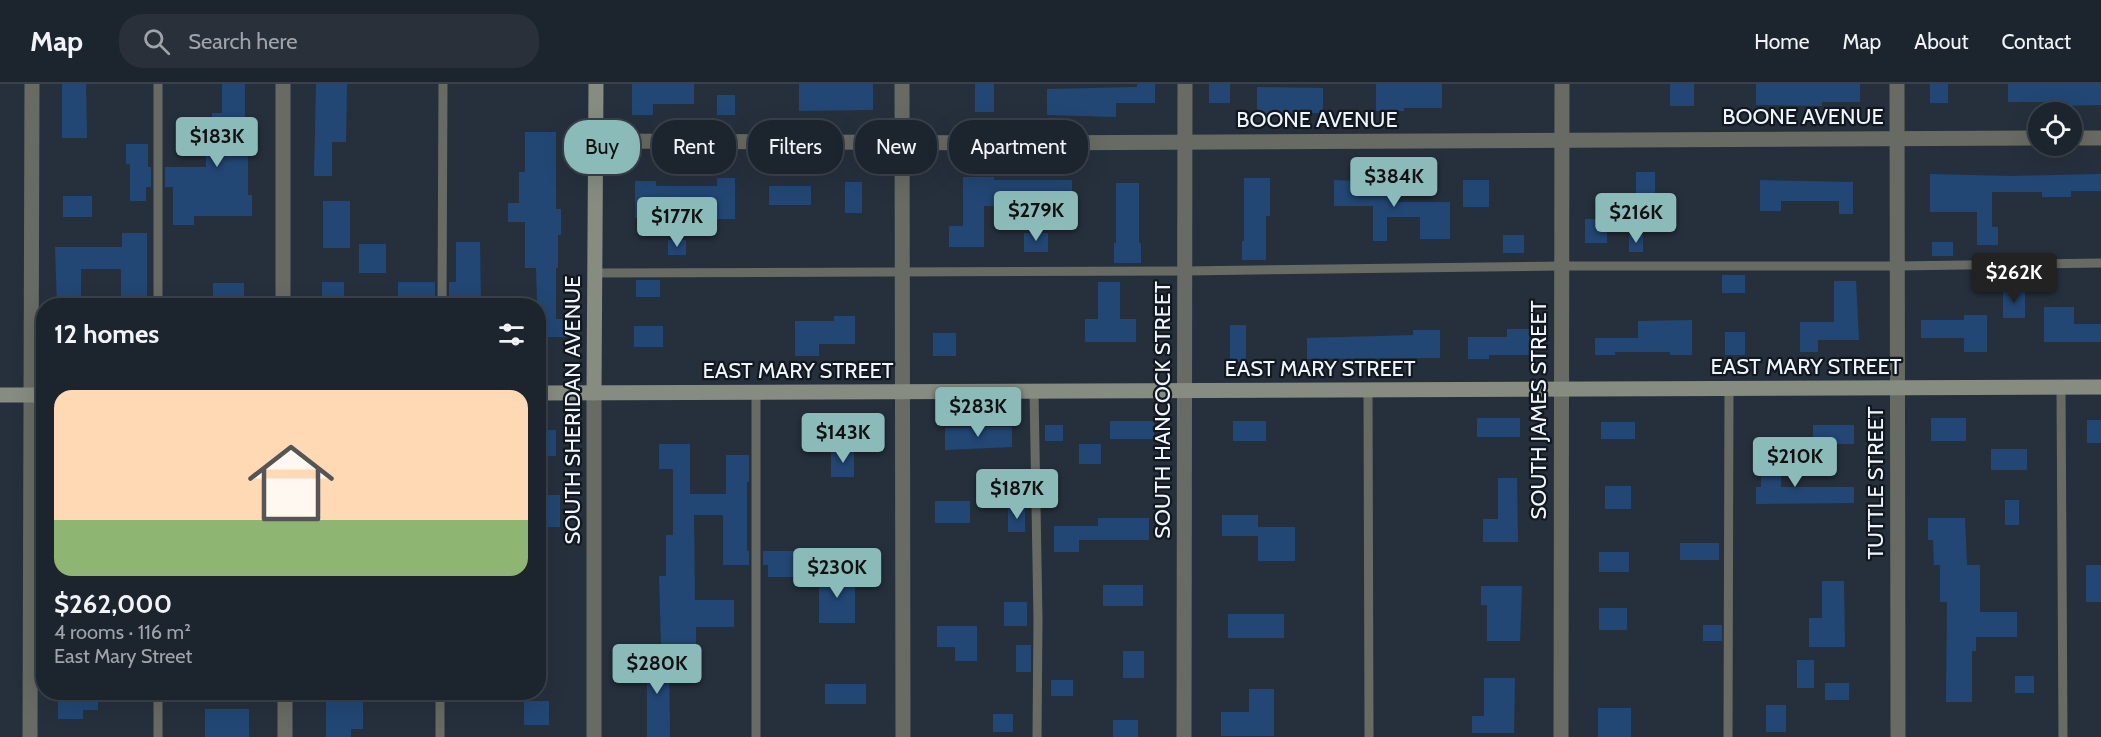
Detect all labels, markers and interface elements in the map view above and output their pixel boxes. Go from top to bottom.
search box [119,14,539,68]
text: Map [30,24,83,58]
icon: search [140,25,173,58]
text: Search here [188,28,297,55]
text: Home [1754,29,1810,54]
text: Map [1843,29,1881,54]
text: About [1914,29,1968,54]
text: Contact [2001,29,2071,54]
map controls [2028,102,2082,156]
button: locate [2028,102,2082,156]
street label: BOONE AVENUE [1722,103,1884,130]
street label: BOONE AVENUE [1236,106,1398,133]
pin: $183K [175,117,259,168]
chip: Buy [564,120,640,174]
chip: Rent [652,120,736,174]
chip: Filters [748,120,843,174]
chip: New [855,120,937,174]
chip: Apartment [949,120,1088,174]
text: $183K [190,124,244,148]
pin: $384K [1352,157,1436,208]
text: $384K [1364,164,1424,188]
pin: $279K [994,191,1078,242]
pin: $216K [1594,193,1678,244]
pin: $177K [635,197,719,248]
text: $279K [1008,198,1064,222]
text: $216K [1609,200,1663,224]
text: $177K [651,204,703,228]
pin: $262K [1972,253,2056,304]
text: $262K [1986,260,2042,284]
street label: SOUTH SHERIDAN AVENUE [559,276,586,544]
street label: SOUTH HANCOCK STREET [1149,281,1176,539]
street label: SOUTH JAMES STREET [1525,300,1552,519]
text: 12 homes [54,318,159,350]
icon: filters [495,318,528,351]
street label: EAST MARY STREET [1710,353,1902,380]
street label: EAST MARY STREET [1224,355,1416,382]
street label: EAST MARY STREET [702,357,894,384]
pin: $283K [936,387,1020,438]
text: $283K [949,394,1007,418]
street label: TUTTLE STREET [1862,406,1889,560]
pin: $143K [801,413,885,464]
text: $143K [816,420,870,444]
icon: home [237,429,345,537]
pin: $210K [1753,437,1837,488]
text: $210K [1767,444,1823,468]
pin: $187K [975,469,1059,520]
text: $187K [990,476,1044,500]
pin: $230K [795,548,879,599]
text: $230K [807,555,867,579]
text: $262,000 [54,588,172,620]
text: 4 rooms · 116 m² [54,620,191,644]
text: East Mary Street [54,644,192,668]
pin: $280K [615,644,699,695]
text: $280K [627,651,687,675]

